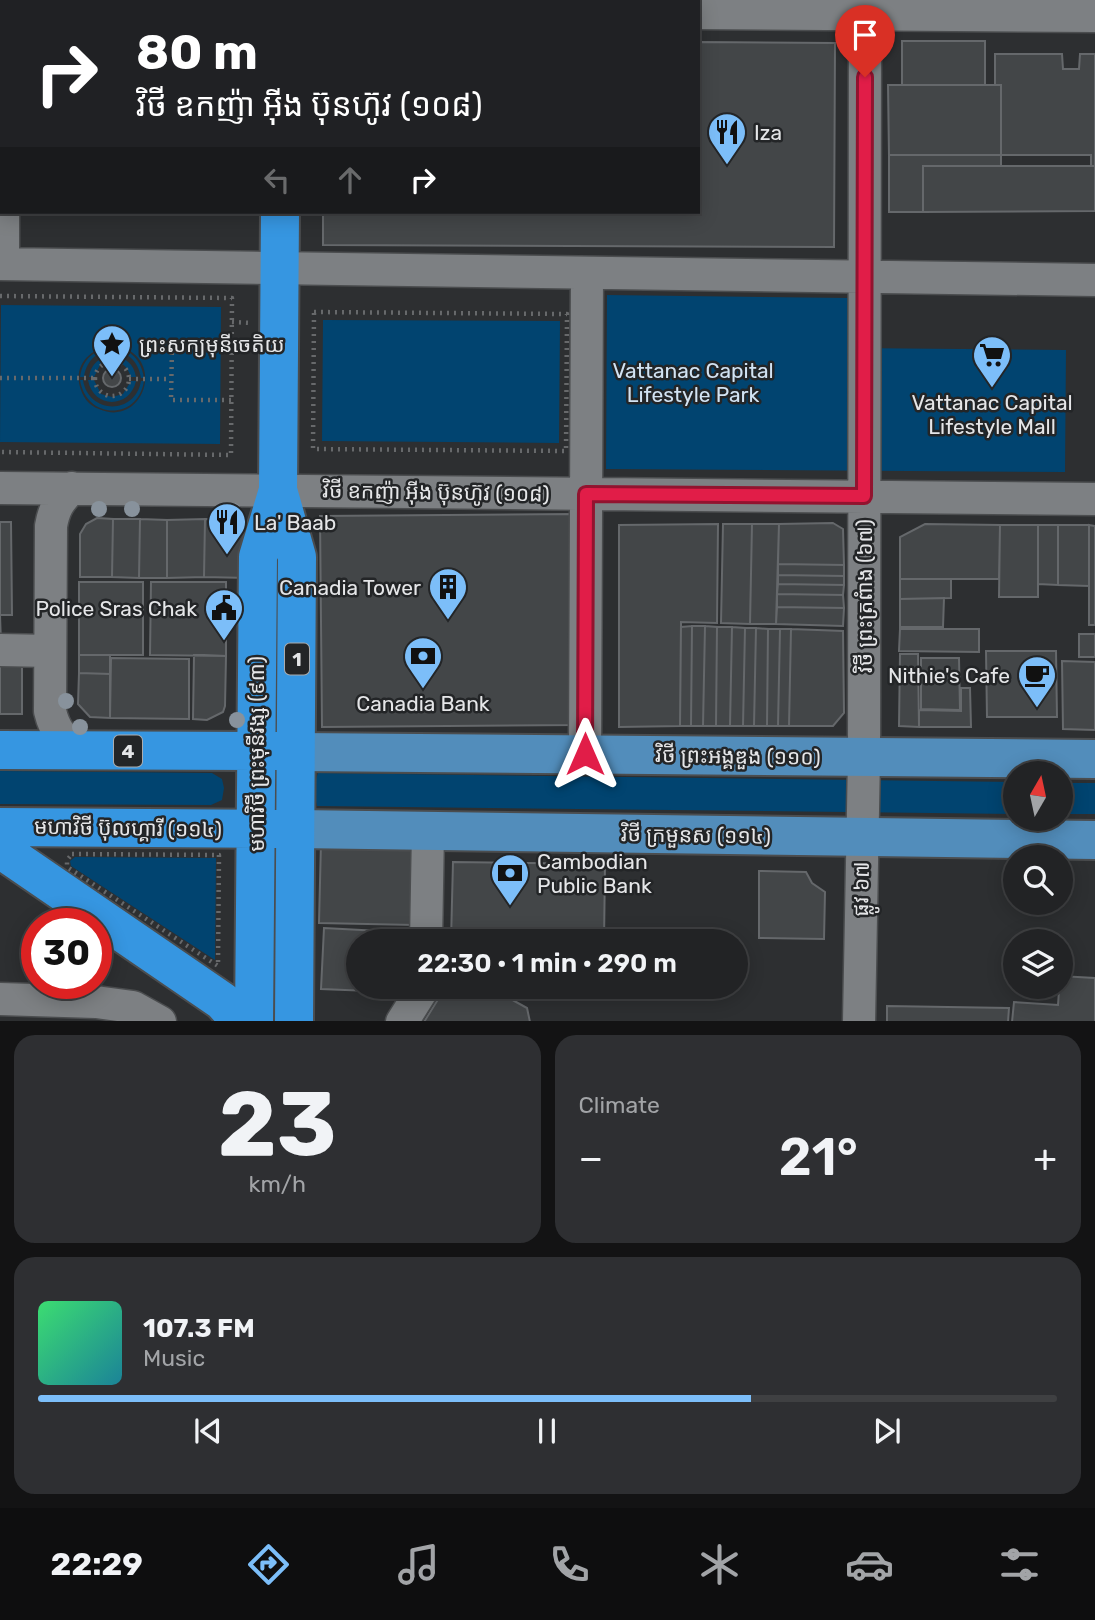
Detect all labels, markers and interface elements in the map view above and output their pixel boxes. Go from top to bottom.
pin [835,5,895,77]
icon: arrive [846,16,884,54]
text: 80 m [136,23,258,81]
icon: right [21,28,112,119]
text: វិថី ឧកញ៉ា អ៊ីង ប៊ុនហ៊ូវ (១០៨) [136,86,483,124]
restaurant icon: Iza [706,111,748,166]
place label: Iza [754,120,782,145]
icon: left [258,161,296,199]
icon: ahead [331,161,369,199]
icon: right [404,161,442,199]
place icon: ព្រះសក្យមុនីចេតិយ [91,323,133,378]
place label: ព្រះសក្យមុនីចេតិយ [139,332,285,358]
supermarket icon: Vattanac Capital Lifestyle Mall [971,334,1013,389]
park label: Vattanac Capital Lifestyle Park [612,358,774,407]
place label: Vattanac Capital Lifestyle Mall [911,390,1073,439]
street label: វិថី ឧកញ៉ា អ៊ីង ប៊ុនហ៊ូវ (១០៨) [321,478,550,508]
restaurant icon: La' Baab [206,501,248,556]
place label: La' Baab [254,510,336,535]
street label: វិថី ព្រះត្រពំាង (៦៧) [852,519,878,674]
building icon: Canadia Tower [427,566,469,621]
place label: Canadia Tower [279,575,421,600]
public building icon: Police Sras Chak [203,587,245,642]
place label: Police Sras Chak [35,596,197,621]
bank icon: Canadia Bank [402,635,444,690]
road number: 1 [285,644,309,674]
cafe icon: Nithie's Cafe [1016,654,1058,709]
street label: មហាវិថី ព្រះមុនីវង្ស (៩៣) [244,656,270,852]
place label: Nithie's Cafe [888,663,1010,688]
place label: Canadia Bank [356,691,490,716]
position arrow [548,717,622,791]
road number: 4 [114,736,142,766]
street label: វិថី ព្រះអង្គឌួង (១១០) [654,742,821,771]
north arrow [1003,761,1073,831]
map controls [1003,761,1073,999]
street label: មហាវិថី ប៊ុលហ្គារី (១១៤) [34,814,222,844]
street label: វិថី ក្រមួនស (១១៤) [620,821,771,850]
button: search [1003,845,1073,915]
place label: Cambodian Public Bank [537,849,652,898]
bank icon: Cambodian Public Bank [489,852,531,907]
street label: ផ្លូវ ៦៧ [848,861,881,917]
speed limit sign: 30 [21,908,112,999]
button: layers [1003,929,1073,999]
text: 22:30 · 1 min · 290 m [417,948,677,979]
text: 23 [218,1070,337,1178]
text: Climate [579,1091,660,1119]
text: 21° [779,1126,858,1188]
text: − [579,1135,603,1181]
text: + [1033,1135,1057,1181]
text: km/h [249,1170,306,1198]
text: 107.3 FM [143,1313,255,1344]
text: Music [143,1344,205,1372]
icon: previous [189,1412,227,1450]
icon: pause [528,1412,566,1450]
icon: next [868,1412,906,1450]
icon: directions [244,1540,293,1589]
icon: music [394,1540,443,1589]
icon: phone [545,1540,594,1589]
icon: climate [695,1540,744,1589]
icon: car [845,1540,894,1589]
icon: filters [995,1540,1044,1589]
text: 22:29 [51,1545,143,1583]

